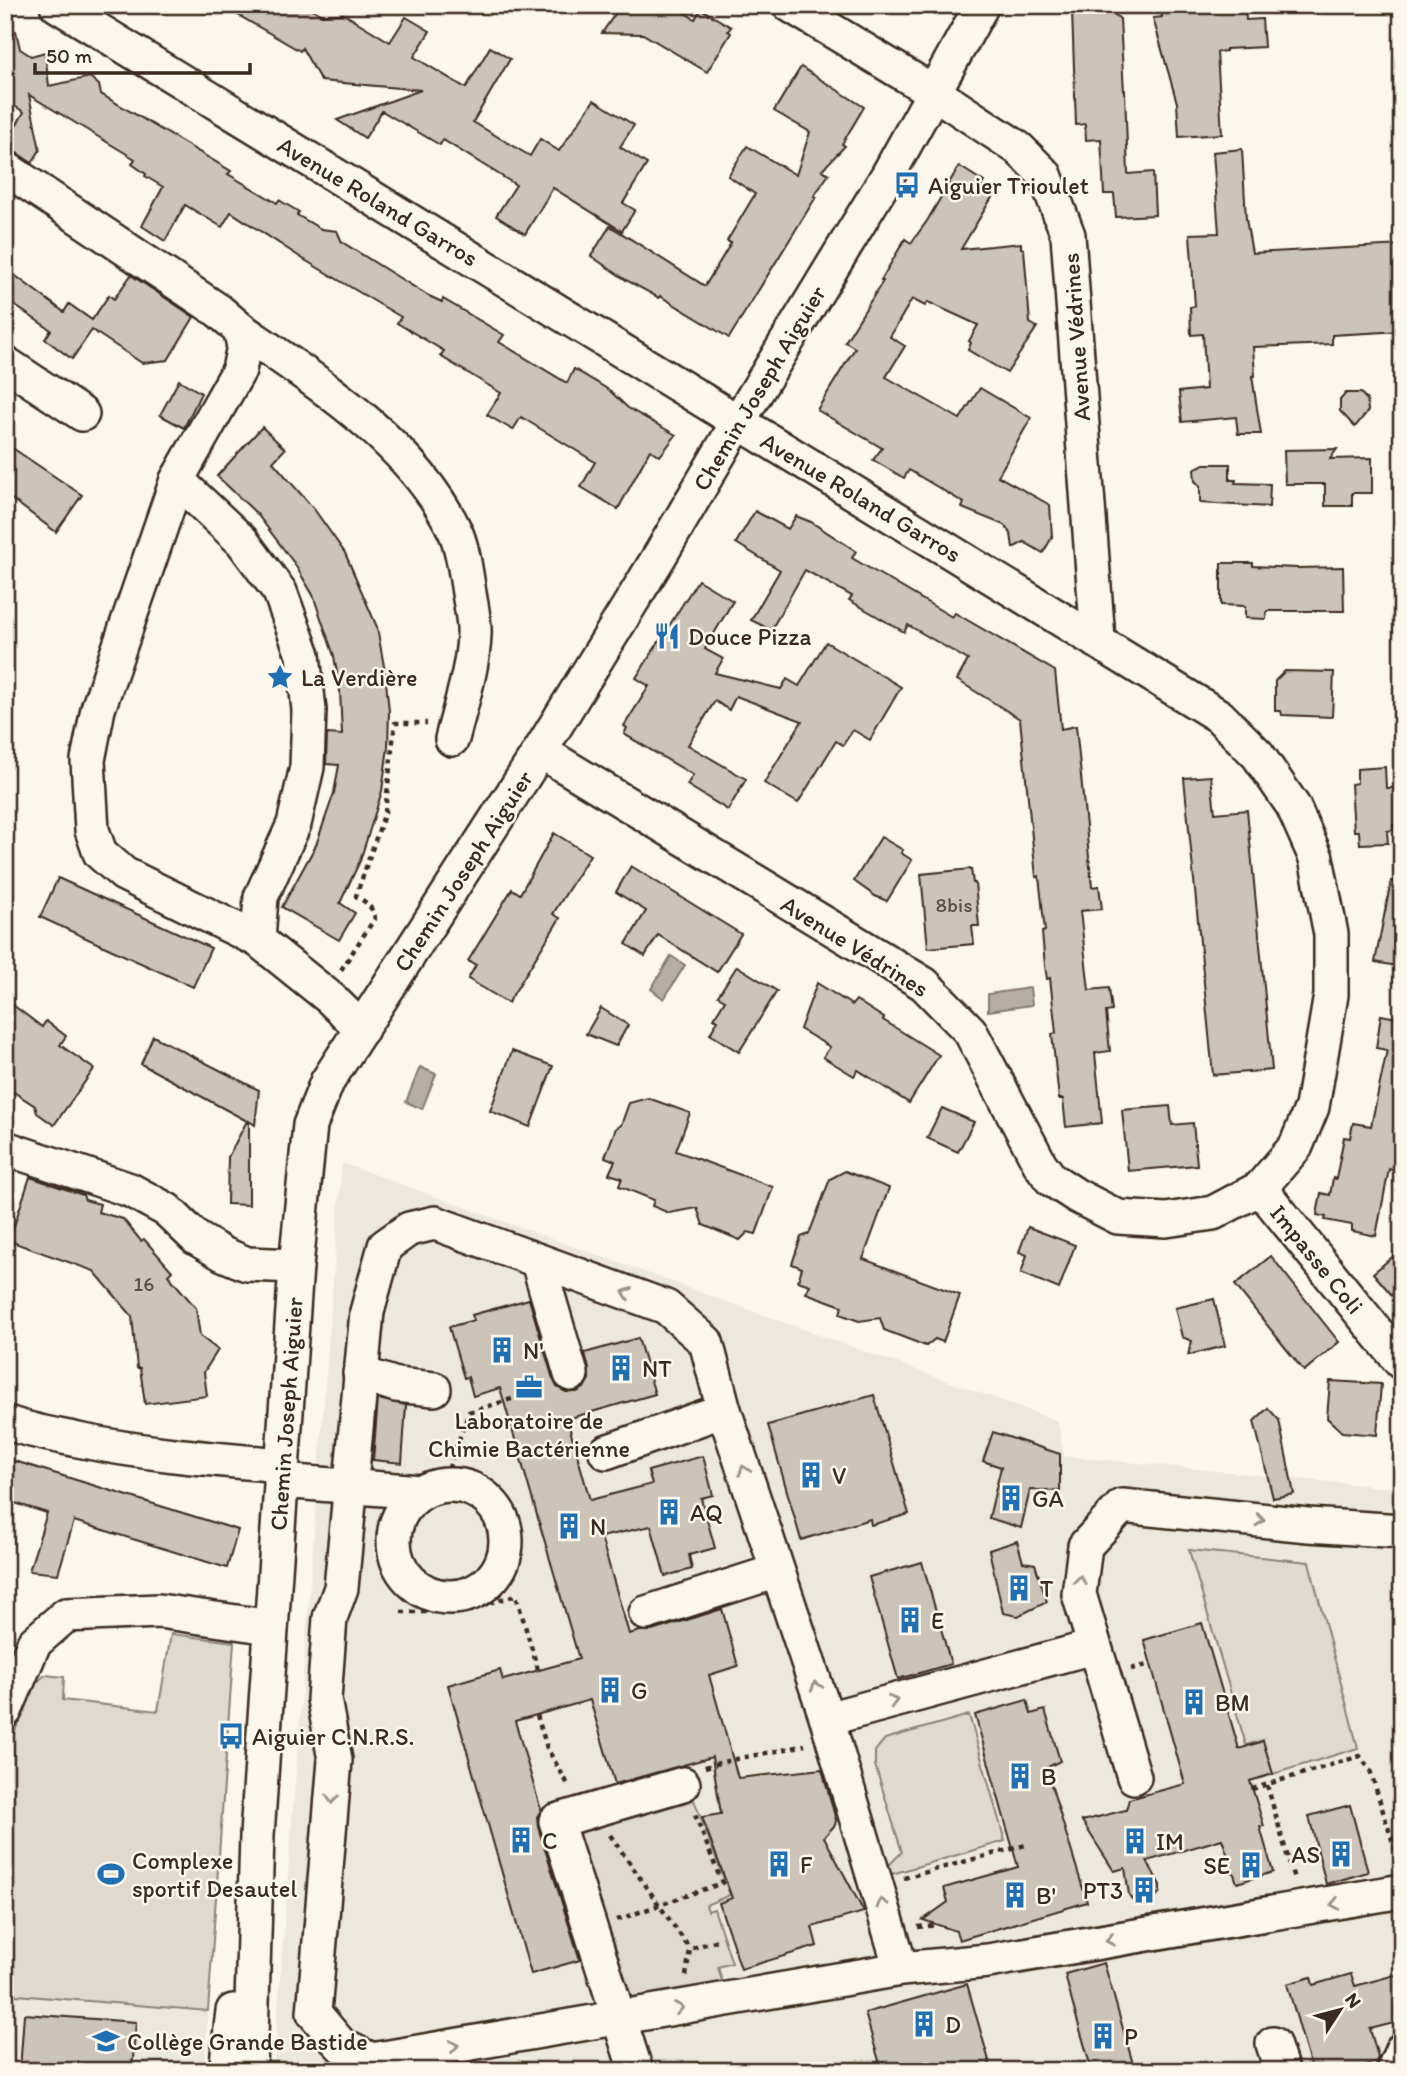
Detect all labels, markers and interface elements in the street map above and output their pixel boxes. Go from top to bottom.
scale bar [35,32,250,76]
text: 50 m [46,43,93,68]
street label: Avenue Roland Garros [273,130,483,272]
bus stop icon: Aiguier Trioulet [892,170,922,200]
place label: Aiguier Trioulet [928,171,1089,200]
street label: Avenue Védrines [1056,252,1096,422]
street label: Chemin Joseph Aiguier [686,280,832,496]
street label: Avenue Roland Garros [756,426,966,568]
restaurant icon: Douce Pizza [652,621,682,651]
place label: Douce Pizza [688,622,811,651]
place icon: La Verdière [265,662,295,692]
place label: La Verdière [301,663,417,692]
street label: Chemin Joseph Aiguier [387,765,539,977]
street label: Avenue Védrines [776,889,934,1003]
house number: 8bis [935,892,973,917]
street label: Impasse Coli [1264,1198,1370,1320]
house number: 16 [134,1271,154,1296]
one-way arrow [622,1288,634,1302]
street label: Chemin Joseph Aiguier [263,1296,309,1532]
building icon: N' [487,1335,517,1365]
place label: N' [523,1336,544,1365]
building icon: NT [606,1353,636,1383]
place label: NT [642,1354,672,1383]
office icon: Laboratoire de Chimie Bactérienne [514,1372,544,1402]
place label: Laboratoire de Chimie Bactérienne [428,1406,630,1463]
building icon: V [796,1460,826,1490]
place label: V [832,1461,846,1490]
one-way arrow [738,1464,752,1477]
building icon: GA [996,1483,1026,1513]
place label: GA [1032,1484,1064,1513]
building icon: AQ [654,1497,684,1527]
place label: AQ [690,1498,723,1527]
building icon: N [554,1511,584,1541]
place label: N [590,1512,606,1541]
one-way arrow [1254,1512,1265,1527]
building icon: T [1004,1573,1034,1603]
place label: T [1040,1574,1054,1603]
one-way arrow [1073,1575,1088,1586]
building icon: E [895,1605,925,1635]
place label: E [931,1606,944,1635]
building icon: G [595,1675,625,1705]
place label: G [631,1676,648,1705]
one-way arrow [810,1680,824,1692]
building icon: BM [1179,1687,1209,1717]
place label: BM [1215,1688,1250,1717]
one-way arrow [887,1695,899,1709]
bus stop icon: Aiguier C.N.R.S. [216,1721,246,1751]
place label: Aiguier C.N.R.S. [252,1722,414,1751]
building icon: B [1005,1761,1035,1791]
place label: B [1041,1762,1057,1791]
one-way arrow [325,1793,340,1804]
building icon: C [506,1825,536,1855]
place label: C [542,1826,557,1855]
building icon: IM [1120,1826,1150,1856]
place label: IM [1156,1827,1184,1856]
building icon: AS [1326,1839,1356,1869]
place label: AS [1291,1840,1320,1869]
place label: Complexe sportif Desautel [132,1846,297,1903]
building icon: F [764,1849,794,1879]
place label: F [800,1850,813,1879]
building icon: SE [1236,1850,1266,1880]
place label: SE [1203,1851,1230,1880]
sports icon: Complexe sportif Desautel [96,1859,126,1889]
building icon: PT3 [1129,1875,1159,1905]
place label: PT3 [1083,1876,1123,1905]
building icon: B' [1000,1880,1030,1910]
place label: B' [1036,1881,1056,1910]
one-way arrow [1329,1896,1341,1911]
one-way arrow [875,1898,890,1910]
one-way arrow [1104,1932,1116,1947]
north arrow [1306,1974,1376,2044]
text: N [1340,1988,1366,2012]
one-way arrow [673,2001,684,2016]
building icon: D [909,2009,939,2039]
place label: D [945,2010,961,2039]
building icon: P [1088,2021,1118,2051]
place label: P [1124,2022,1138,2051]
school or university icon: Collège Grande Bastide [91,2026,121,2056]
place label: Collège Grande Bastide [127,2027,368,2056]
one-way arrow [448,2039,460,2054]

